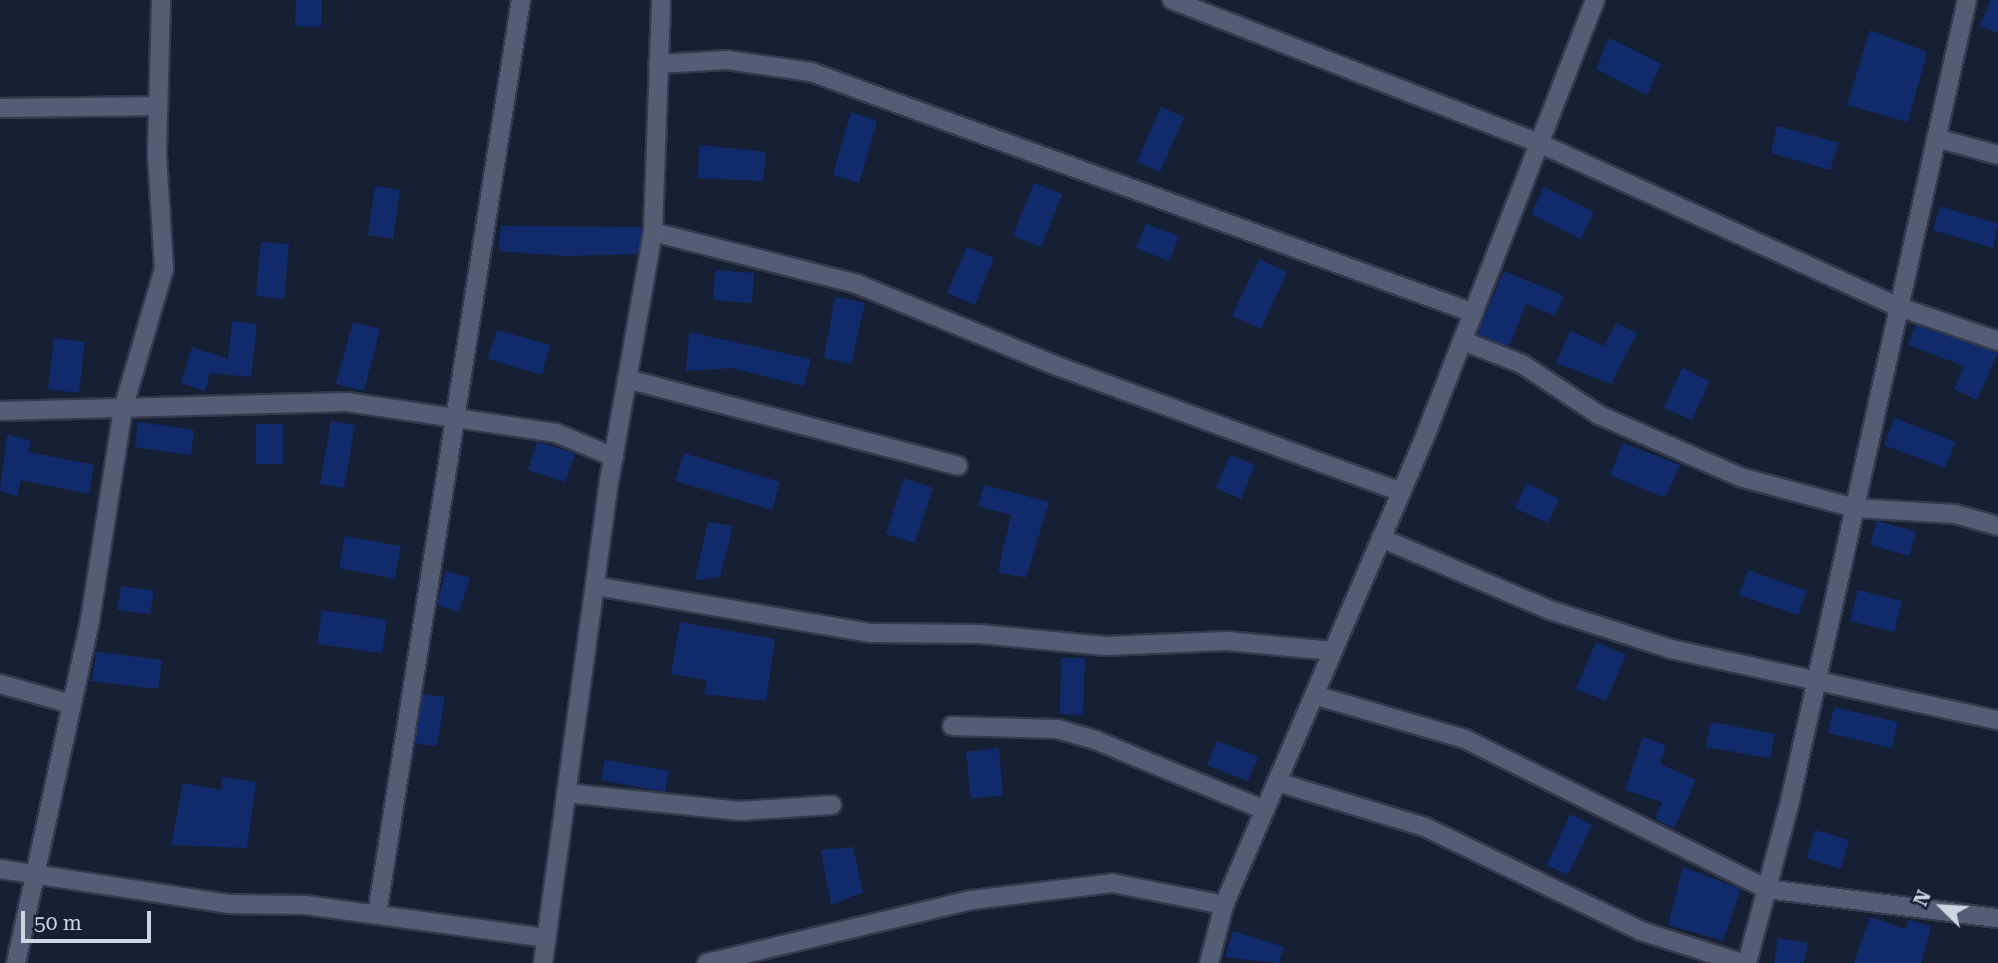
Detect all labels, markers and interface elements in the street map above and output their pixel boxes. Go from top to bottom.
north arrow [1907,872,1977,942]
text: N [1909,887,1936,910]
scale bar [24,897,154,941]
text: 50 m [34,911,82,935]

